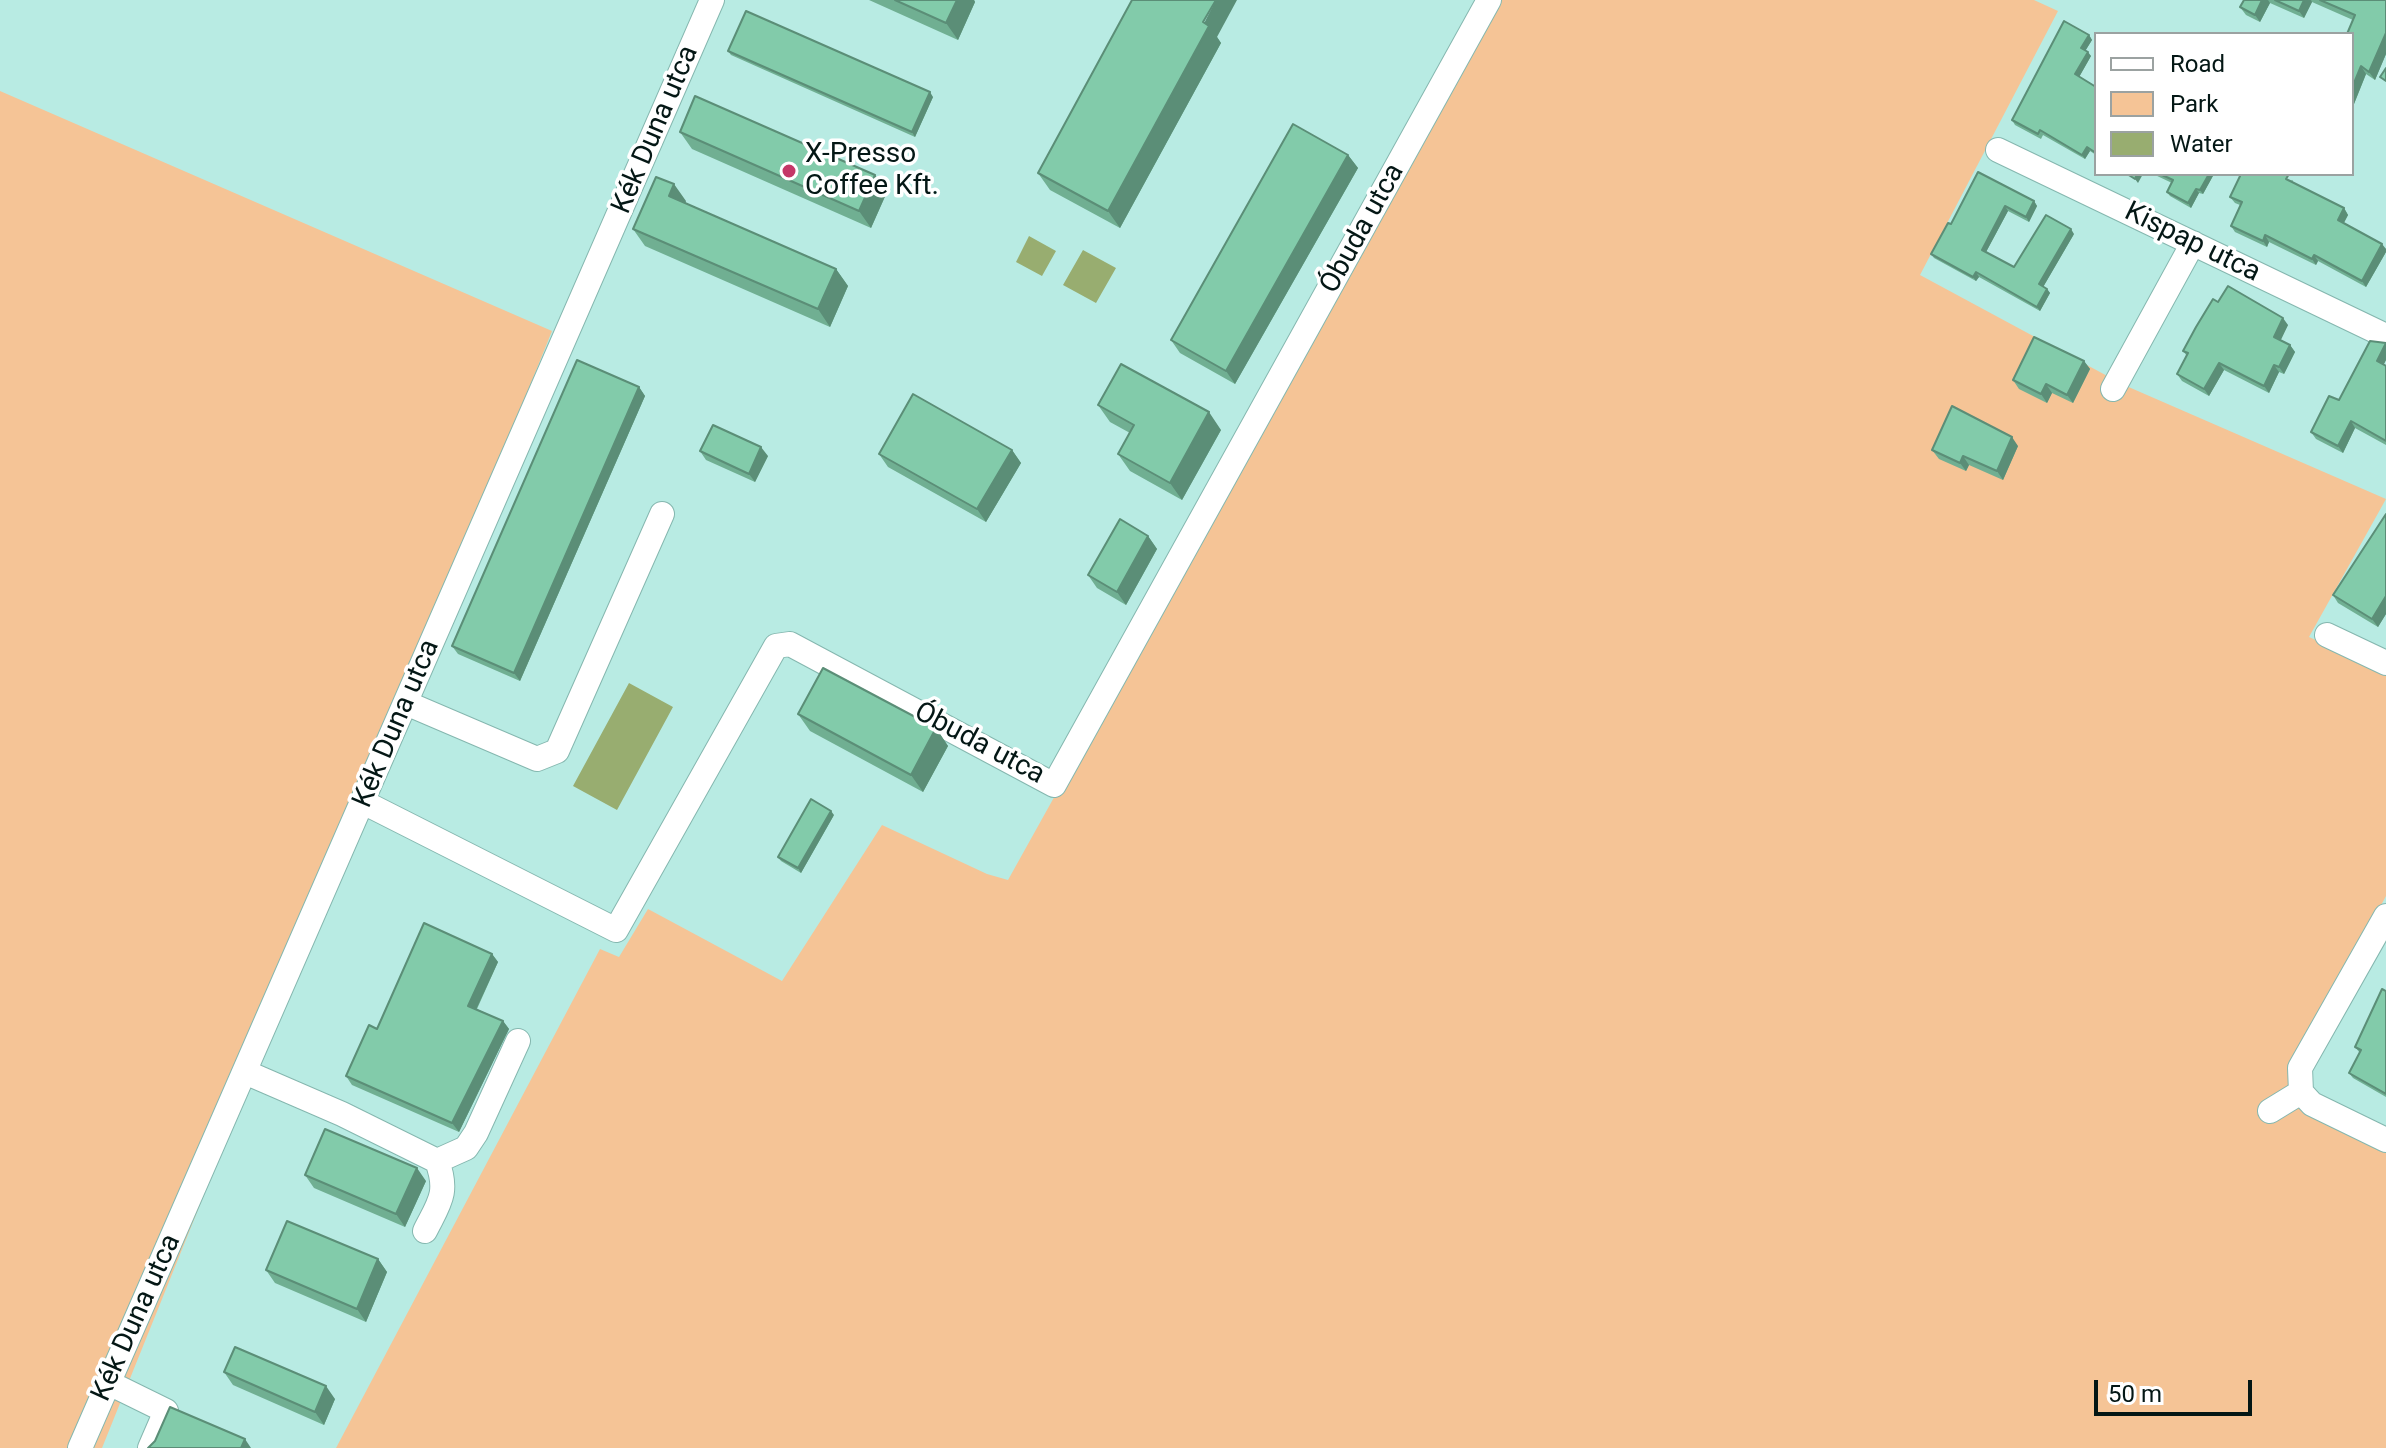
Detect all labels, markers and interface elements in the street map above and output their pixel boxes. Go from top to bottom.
legend [2094,32,2354,176]
street label: Kék Duna utca [606,41,706,219]
text: Road [2170,50,2225,78]
text: Park [2170,90,2218,118]
text: Water [2170,130,2233,158]
place label: X-Presso Coffee Kft. [805,138,939,204]
street label: Óbuda utca [1314,158,1412,300]
marker: X-Presso Coffee Kft. [780,162,798,180]
street label: Kispap utca [2119,196,2265,290]
street label: Kék Duna utca [347,635,447,813]
street label: Óbuda utca [908,696,1050,792]
street label: Kék Duna utca [85,1229,189,1407]
scale bar [2098,1364,2256,1414]
text: 50 m [2108,1380,2162,1408]

